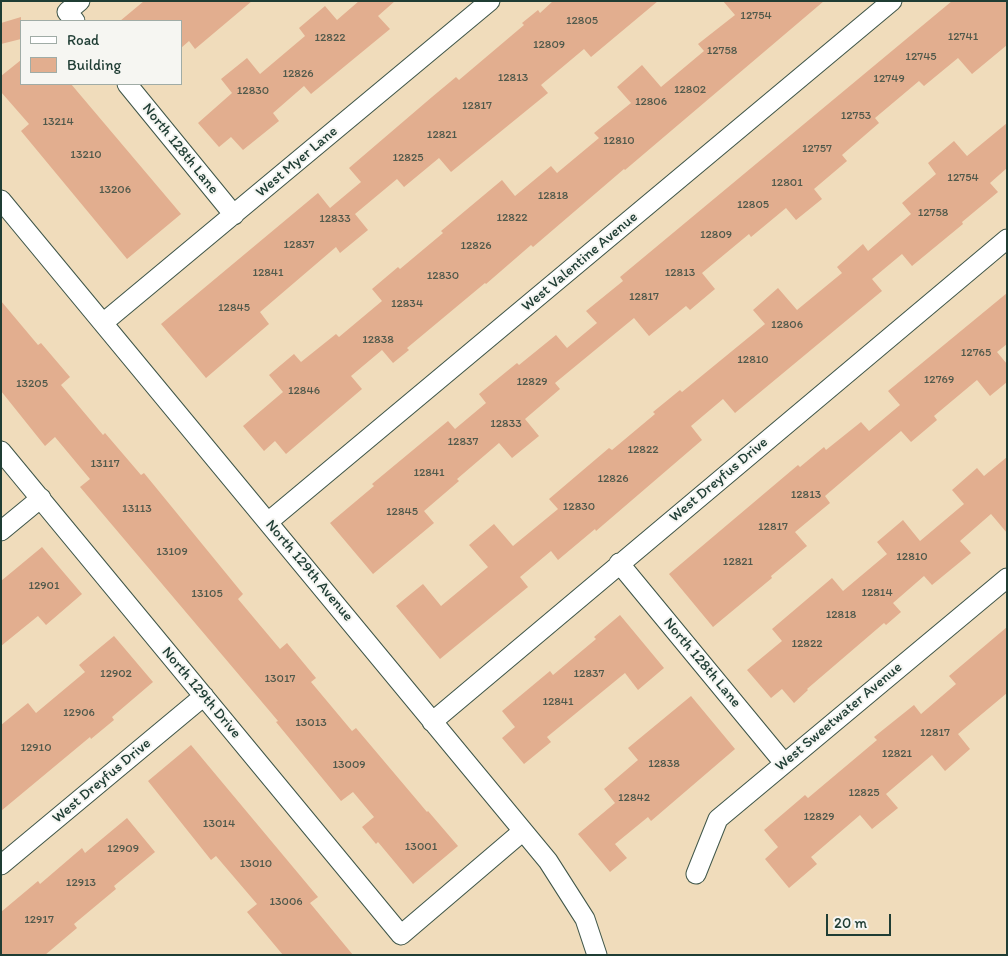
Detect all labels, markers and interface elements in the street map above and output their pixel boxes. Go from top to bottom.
house number: 12754 [740,9,772,23]
house number: 12805 [566,14,598,28]
legend [20,20,182,85]
house number: 12741 [948,30,978,44]
text: Road [67,31,99,49]
house number: 12822 [314,31,346,45]
house number: 12809 [533,38,565,52]
house number: 12758 [707,44,737,58]
house number: 12745 [905,50,937,64]
text: Building [67,56,121,74]
house number: 12826 [282,67,314,81]
house number: 12813 [498,71,528,85]
house number: 12749 [873,72,905,86]
house number: 12802 [674,83,706,97]
house number: 12830 [237,84,269,98]
house number: 12806 [635,95,667,109]
house number: 12817 [462,99,492,113]
street label: North 128th Lane [138,100,222,198]
house number: 12753 [841,109,871,123]
house number: 13214 [42,115,74,129]
street label: West Myer Lane [252,123,342,201]
house number: 12821 [427,128,457,142]
house number: 12810 [603,134,635,148]
house number: 12757 [802,142,832,156]
house number: 13210 [70,148,102,162]
house number: 12825 [392,151,424,165]
house number: 12754 [947,171,979,185]
house number: 12801 [771,176,803,190]
house number: 13206 [99,183,131,197]
house number: 12818 [538,189,568,203]
house number: 12805 [737,198,769,212]
house number: 12758 [918,206,948,220]
street label: West Valentine Avenue [518,208,642,316]
house number: 12822 [496,211,528,225]
house number: 12833 [319,212,351,226]
house number: 12809 [700,228,732,242]
house number: 12837 [284,238,314,252]
house number: 12826 [460,239,492,253]
house number: 12841 [252,266,284,280]
house number: 12813 [665,266,695,280]
house number: 12830 [427,269,459,283]
house number: 12817 [629,290,659,304]
house number: 12834 [391,297,423,311]
house number: 12845 [218,301,250,315]
house number: 12806 [771,318,803,332]
house number: 12838 [362,333,394,347]
house number: 12765 [961,346,991,360]
house number: 12810 [737,353,769,367]
house number: 12769 [924,373,954,387]
house number: 12829 [516,375,548,389]
house number: 13205 [16,377,48,391]
house number: 12846 [288,384,320,398]
house number: 12833 [490,417,522,431]
street label: West Dreyfus Drive [666,434,772,526]
house number: 12837 [448,435,478,449]
house number: 12822 [627,443,659,457]
house number: 13117 [90,457,120,471]
house number: 12841 [413,466,445,480]
house number: 12826 [597,472,629,486]
house number: 12813 [791,488,821,502]
house number: 12830 [563,500,595,514]
house number: 13113 [122,502,152,516]
house number: 12845 [386,505,418,519]
street label: North 129th Avenue [261,517,357,625]
house number: 12817 [758,520,788,534]
house number: 13109 [156,545,188,559]
house number: 12810 [896,550,928,564]
house number: 12821 [723,555,753,569]
house number: 12901 [28,579,60,593]
house number: 12814 [861,586,893,600]
house number: 13105 [191,587,223,601]
house number: 12818 [826,608,856,622]
street label: North 128th Lane [659,615,745,711]
house number: 12822 [791,637,823,651]
street label: North 129th Drive [158,644,244,742]
street label: West Sweetwater Avenue [772,659,906,775]
house number: 12902 [100,667,132,681]
house number: 12837 [574,667,604,681]
house number: 13017 [264,672,296,686]
house number: 12841 [542,695,574,709]
house number: 12906 [63,706,95,720]
house number: 13013 [295,716,327,730]
house number: 12817 [920,726,950,740]
street label: West Dreyfus Drive [49,735,155,827]
house number: 12910 [20,741,52,755]
house number: 12821 [882,747,912,761]
house number: 12838 [648,757,680,771]
house number: 13009 [332,758,366,772]
house number: 12825 [848,786,880,800]
house number: 12842 [618,791,650,805]
house number: 12829 [803,810,835,824]
house number: 13014 [203,817,235,831]
house number: 13001 [405,840,437,854]
house number: 12909 [107,842,139,856]
house number: 13010 [240,857,272,871]
house number: 12913 [66,876,96,890]
house number: 13006 [269,895,303,909]
scale bar [828,904,893,936]
house number: 12917 [24,913,54,927]
text: 20 m [834,914,867,932]

